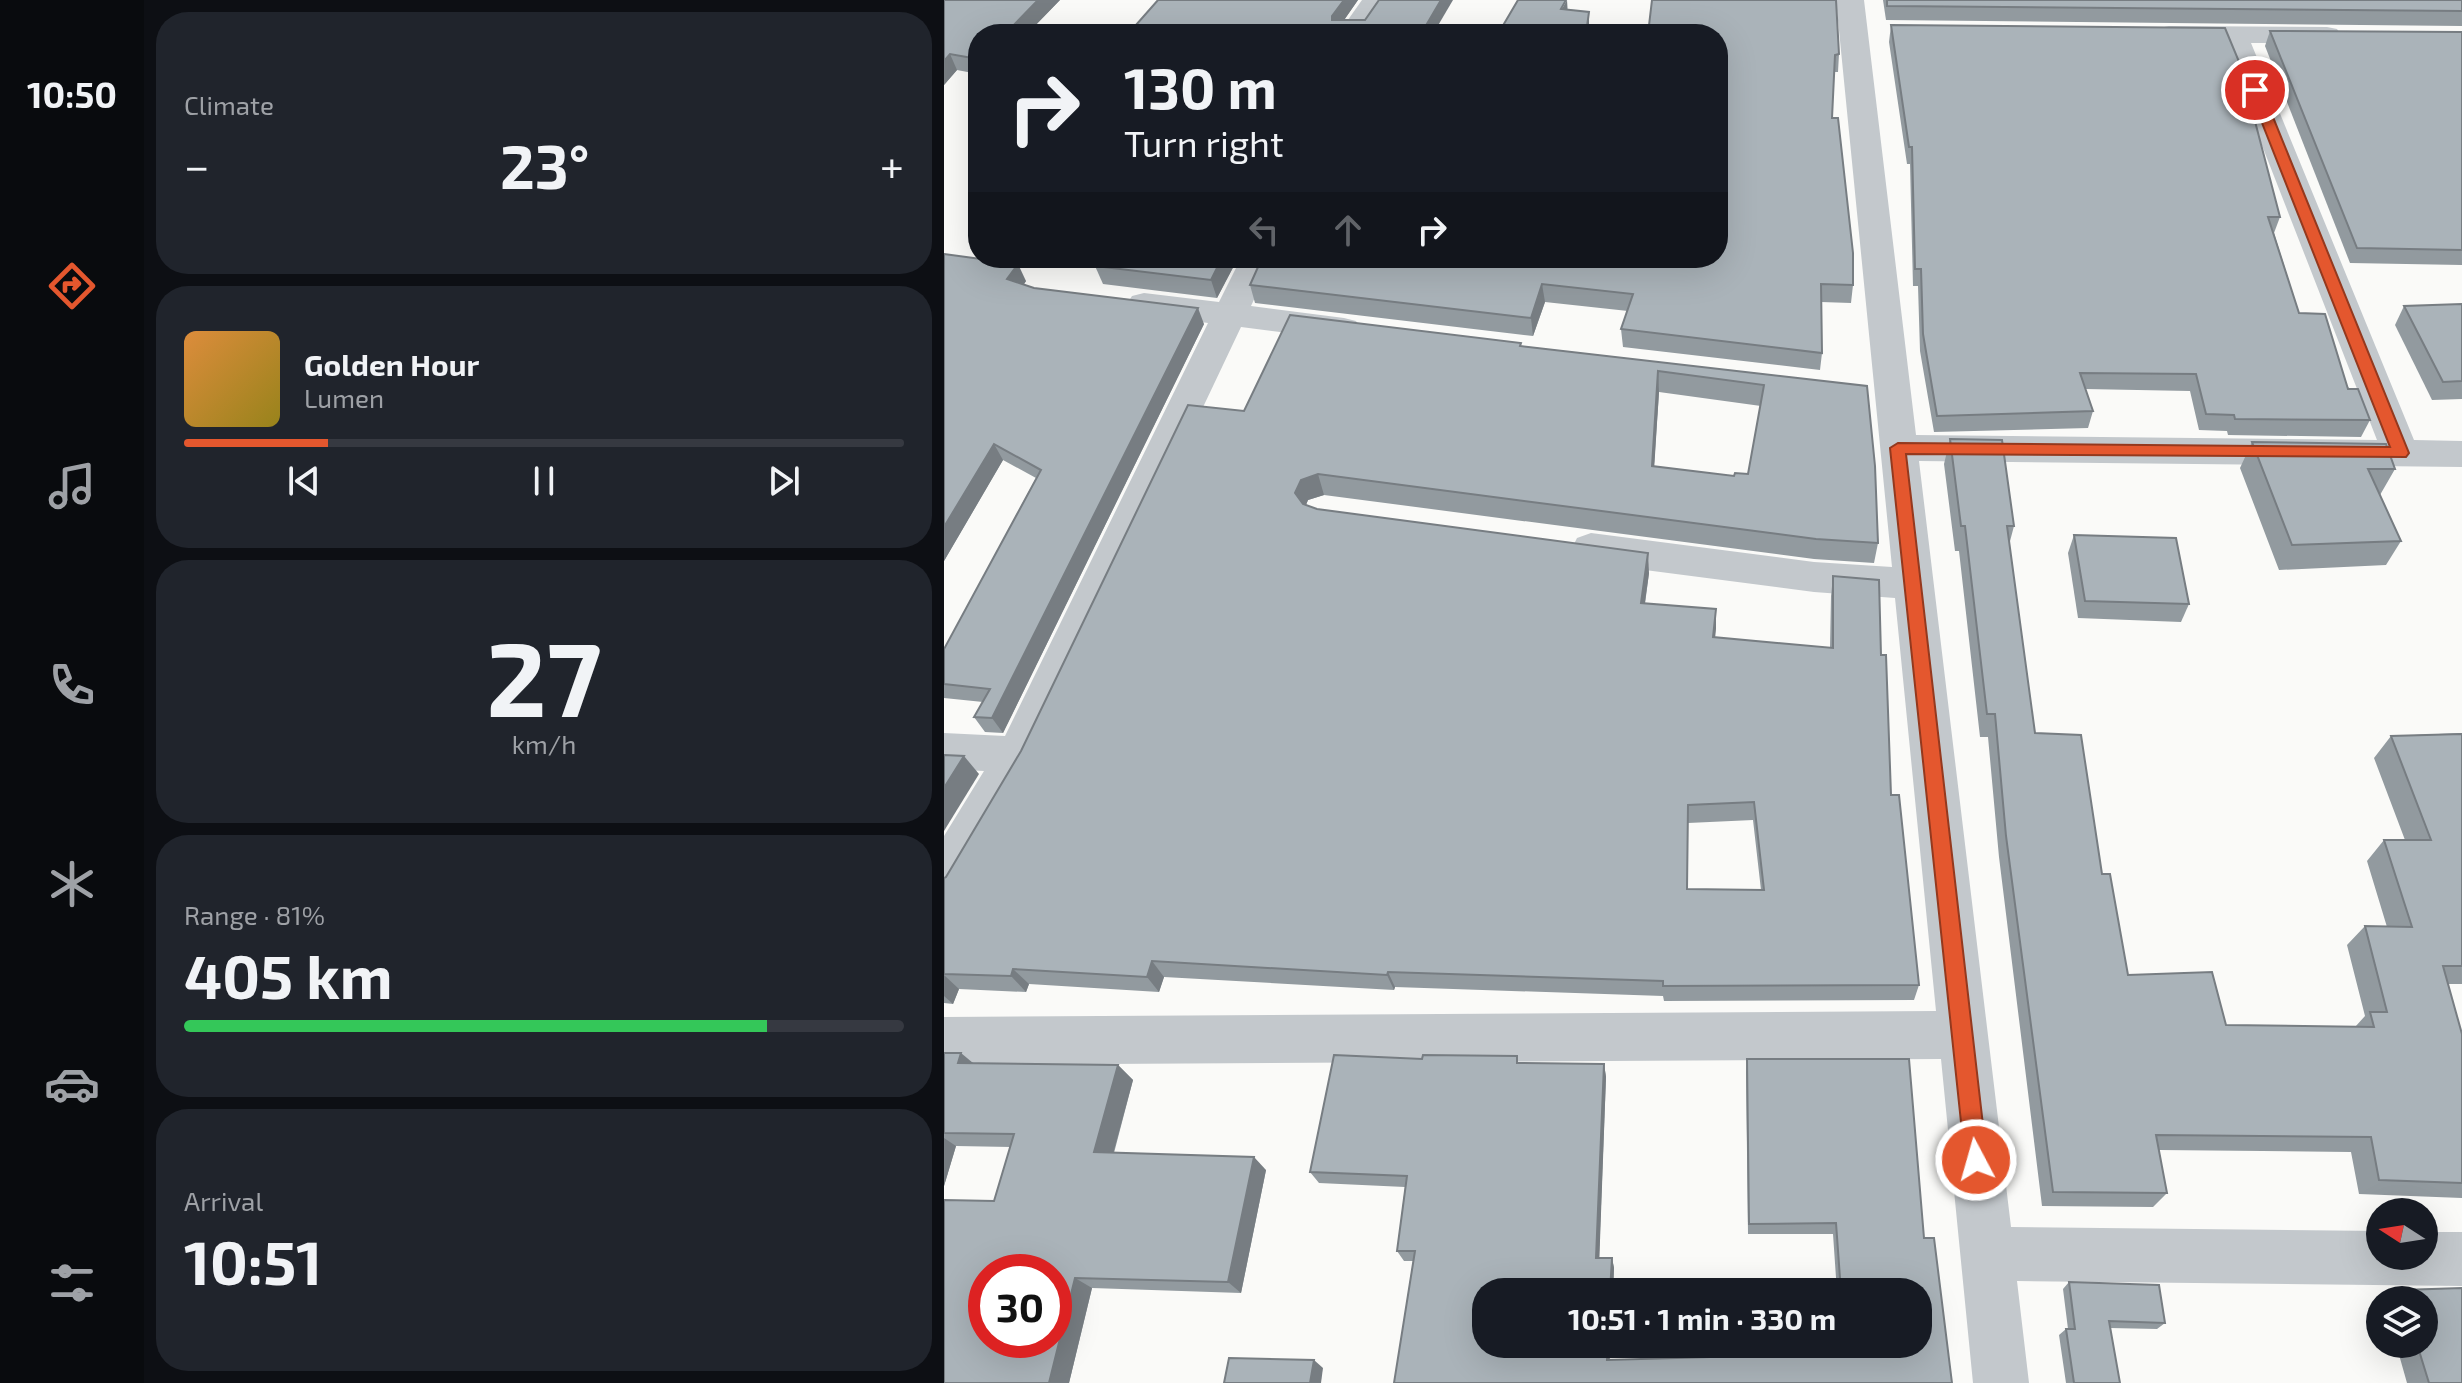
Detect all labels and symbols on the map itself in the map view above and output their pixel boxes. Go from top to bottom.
pin [2221,56,2289,124]
position arrow [1934,1118,2018,1202]
north arrow [2366,1198,2438,1270]
speed limit sign: 30 [968,1254,1072,1358]

